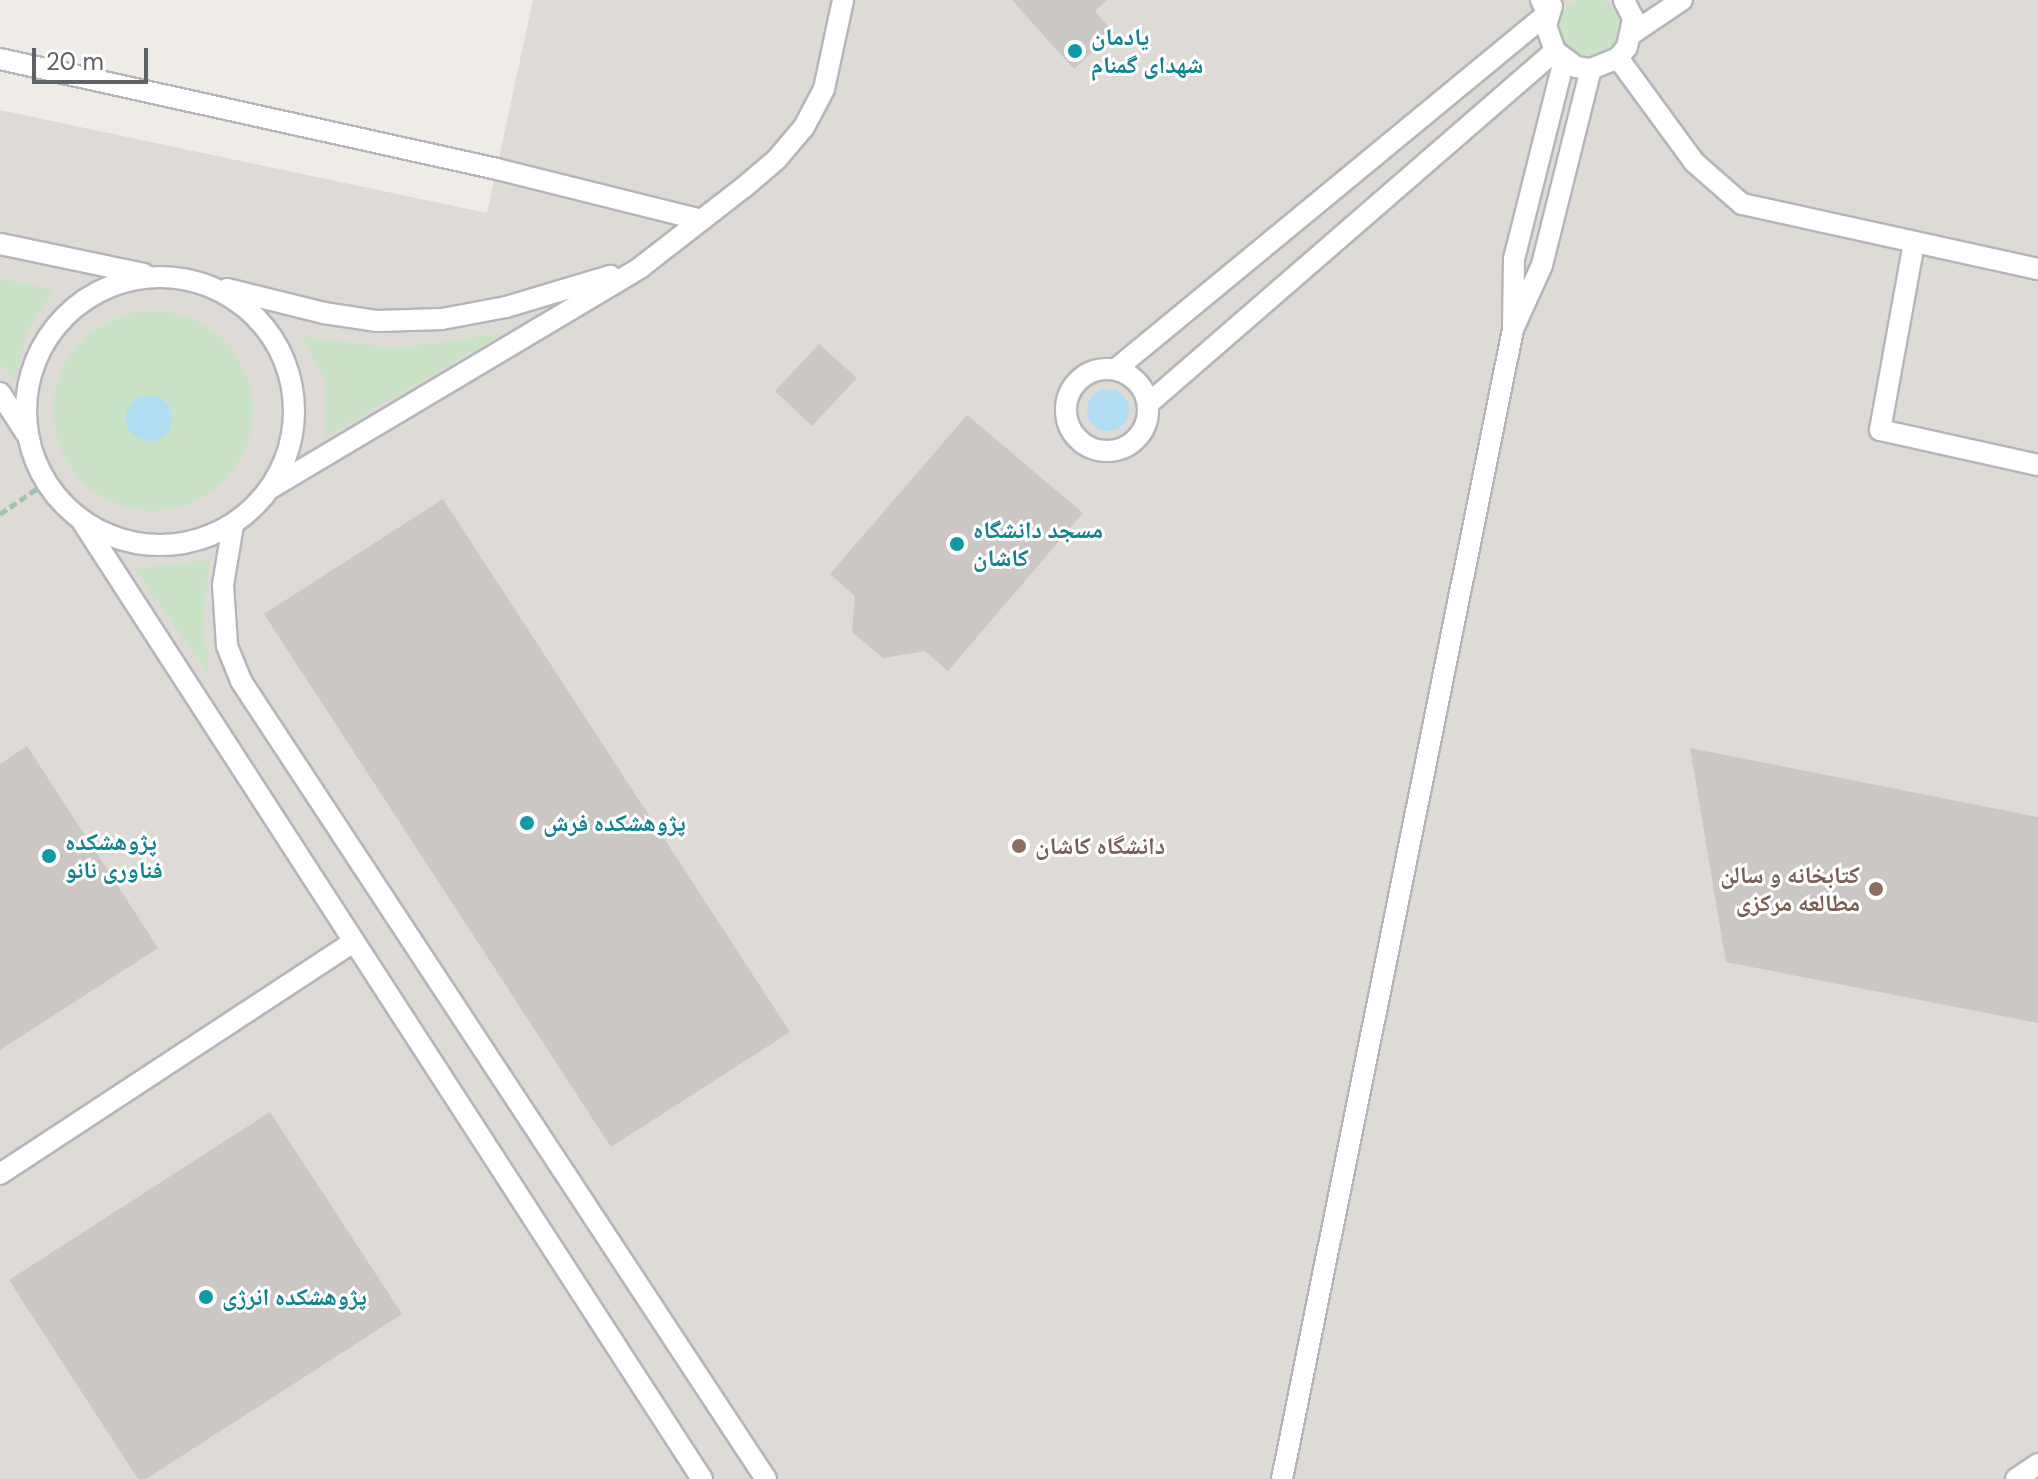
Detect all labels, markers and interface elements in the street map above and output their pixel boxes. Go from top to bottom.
place label: یادمان شهدای گمنام [1091,23,1203,79]
scale bar [36,32,152,82]
marker: یادمان شهدای گمنام [1066,42,1084,60]
text: 20 m [46,46,104,77]
place label: مسجد دانشگاه کاشان [973,516,1103,572]
marker: مسجد دانشگاه کاشان [948,535,966,553]
place label: پژوهشکده فرش [543,809,686,837]
marker: پژوهشکده فرش [518,814,536,832]
place label: پژوهشکده فناوری نانو [65,828,163,884]
place label: دانشگاه کاشان [1035,832,1165,860]
marker: دانشگاه کاشان [1010,837,1028,855]
marker: پژوهشکده فناوری نانو [40,847,58,865]
place label: کتابخانه و سالن مطالعه مرکزی [1720,861,1860,917]
marker: کتابخانه و سالن مطالعه مرکزی [1867,880,1885,898]
place label: پژوهشکده انرژی [222,1283,367,1311]
marker: پژوهشکده انرژی [197,1288,215,1306]

